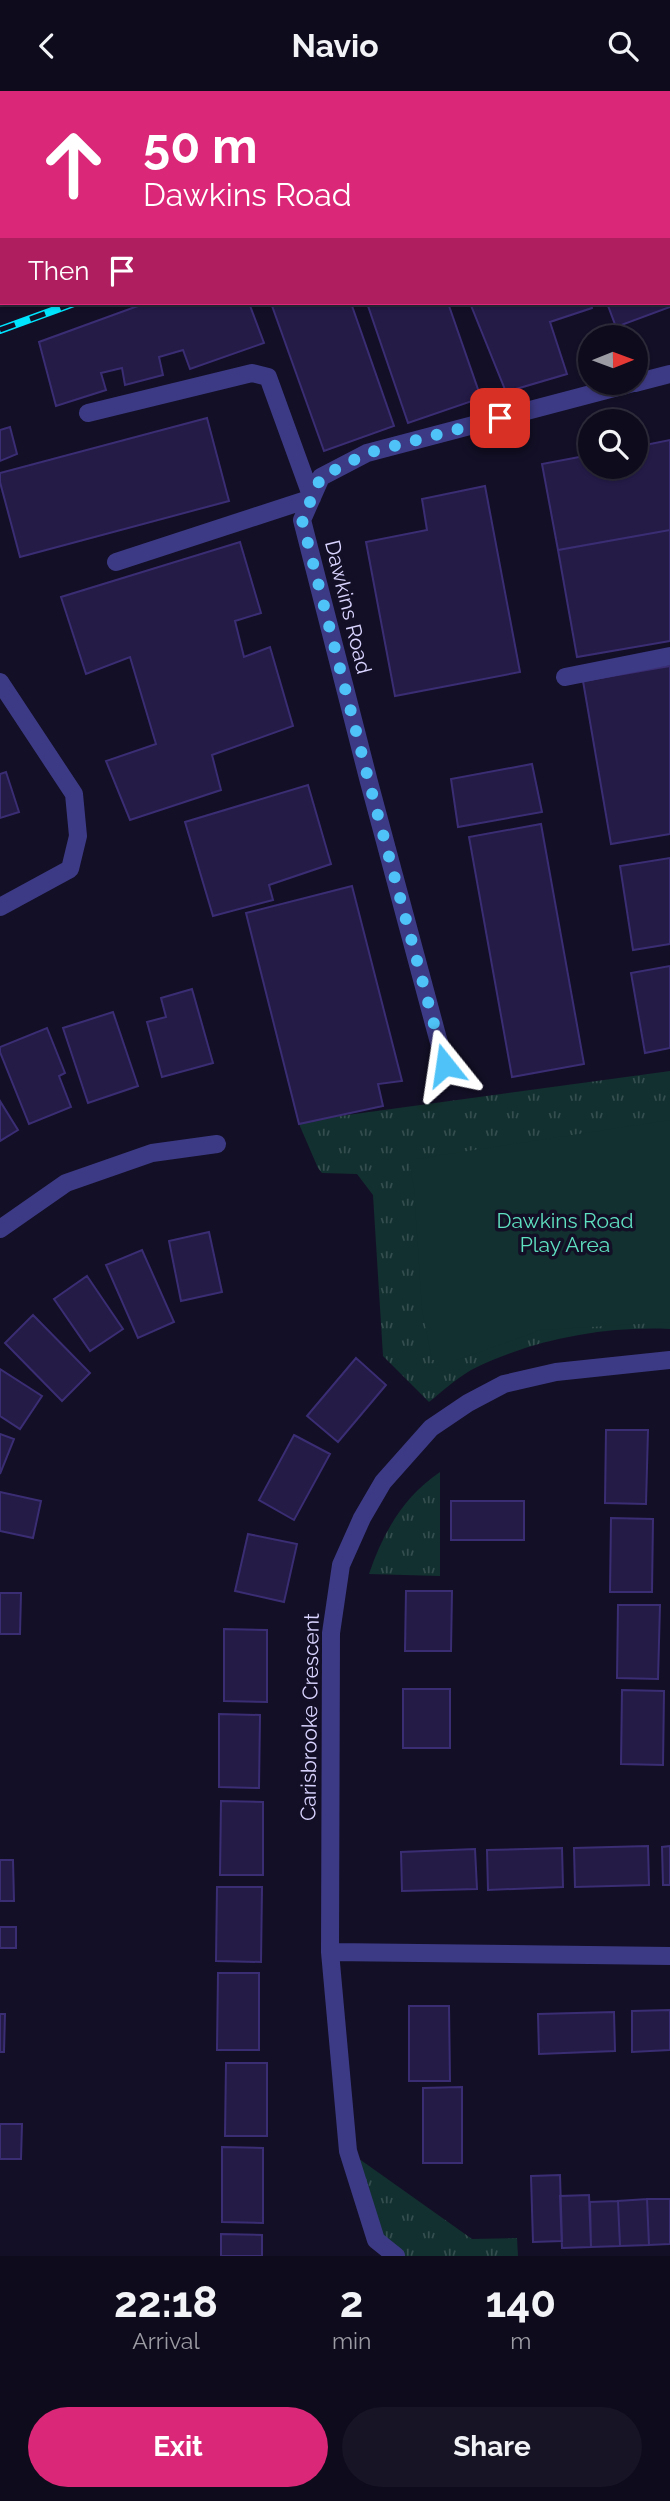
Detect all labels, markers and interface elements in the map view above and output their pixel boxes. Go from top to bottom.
icon: back [28,27,66,65]
text: Navio [291,27,379,64]
icon: search [604,27,642,65]
text: 50 m [143,117,258,174]
icon: ahead [28,119,119,210]
text: Dawkins Road [143,176,352,213]
icon: arrive [103,252,141,290]
text: Then [28,256,89,286]
north arrow [578,325,648,395]
map controls [578,325,648,479]
pin [470,388,530,448]
icon: arrive [481,399,519,437]
button: search [578,409,648,479]
street label: Dawkins Road [320,537,377,676]
position arrow [408,1028,482,1102]
park label: Dawkins Road Play Area [497,1208,633,1257]
street label: Carisbrooke Crescent [295,1613,324,1821]
text: 22:18 [114,2278,218,2327]
text: 2 [340,2278,364,2327]
text: 140 [485,2278,556,2327]
text: Arrival [132,2327,200,2354]
text: min [332,2327,371,2354]
text: m [510,2327,531,2354]
button: Exit [28,2407,328,2487]
button: Share [342,2407,642,2487]

